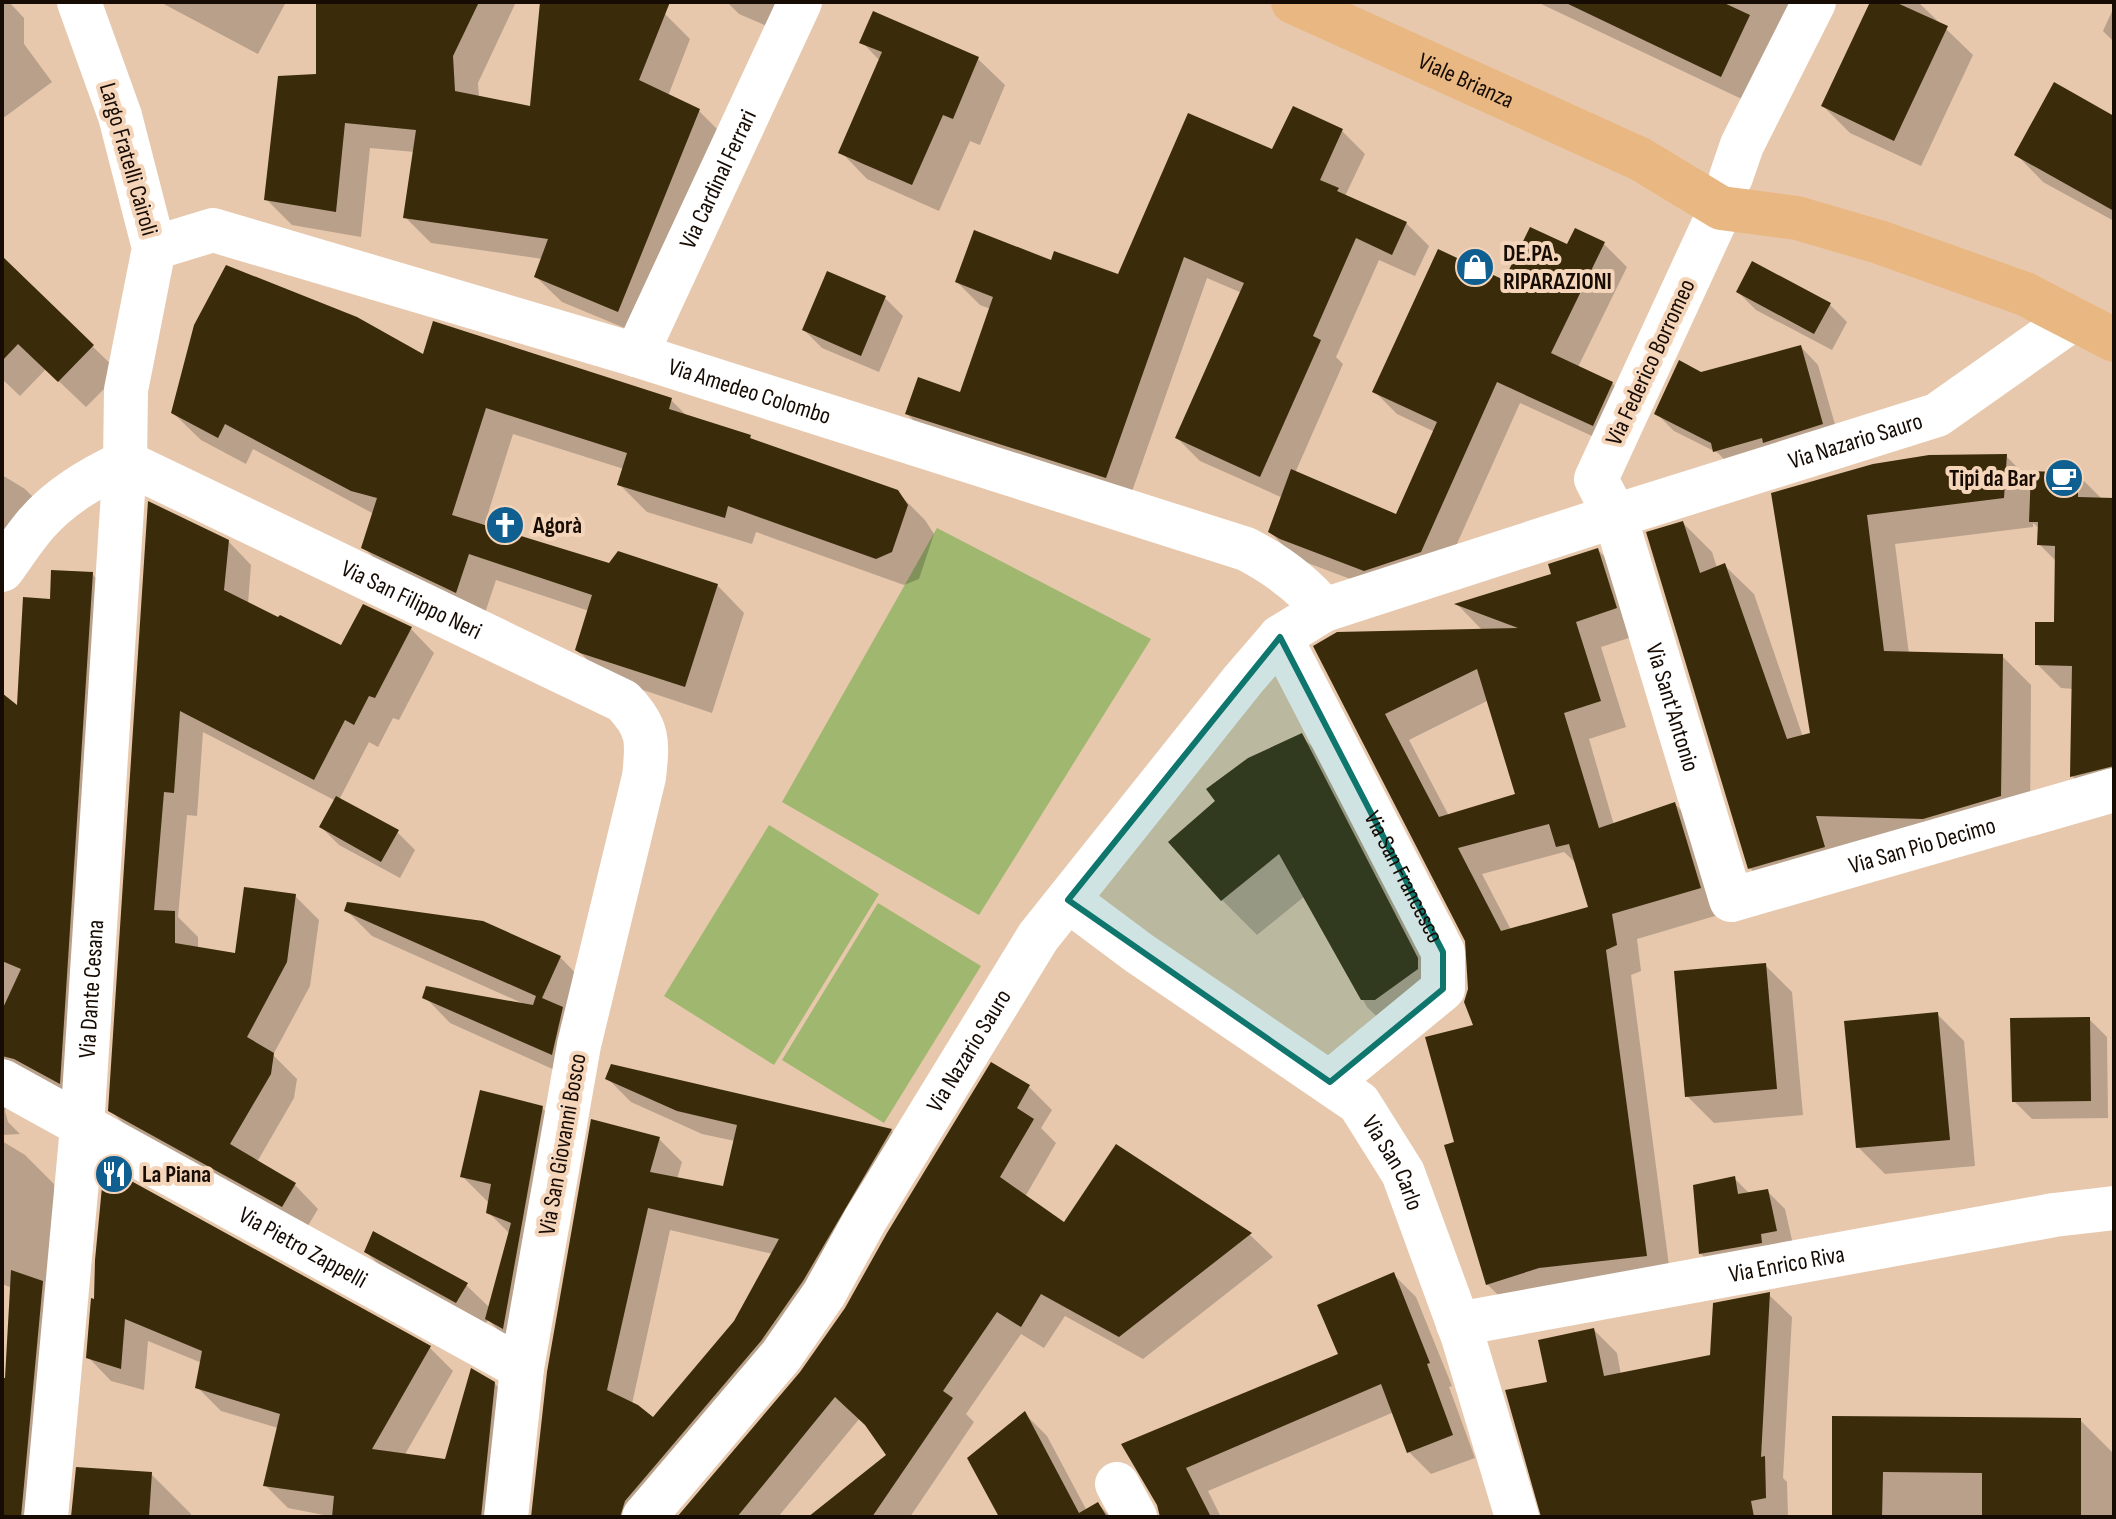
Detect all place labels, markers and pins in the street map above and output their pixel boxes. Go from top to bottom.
place label: DE.PA. RIPARAZIONI [1503,239,1612,296]
shop icon: DE.PA. RIPARAZIONI [1454,246,1496,288]
cafe icon: Tipi da Bar [2043,457,2085,499]
place label: Tipi da Bar [1949,464,2037,493]
church icon: Agorà [484,504,526,546]
place label: Agorà [532,511,582,540]
restaurant icon: La Piana [93,1153,135,1195]
place label: La Piana [142,1160,211,1189]

